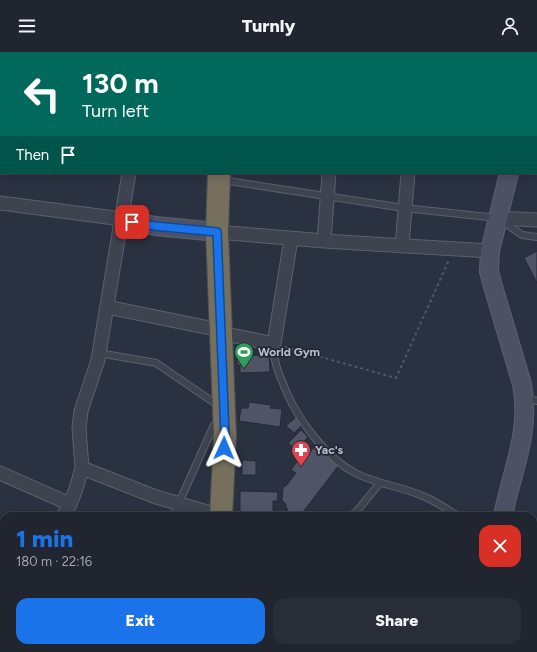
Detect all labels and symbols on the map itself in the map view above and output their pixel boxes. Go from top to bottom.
pin [115,205,149,239]
sports icon: World Gym [233,341,255,369]
place label: World Gym [258,345,320,359]
position arrow [203,427,245,469]
pharmacy icon: Yac's [290,439,312,467]
place label: Yac's [315,443,344,457]

